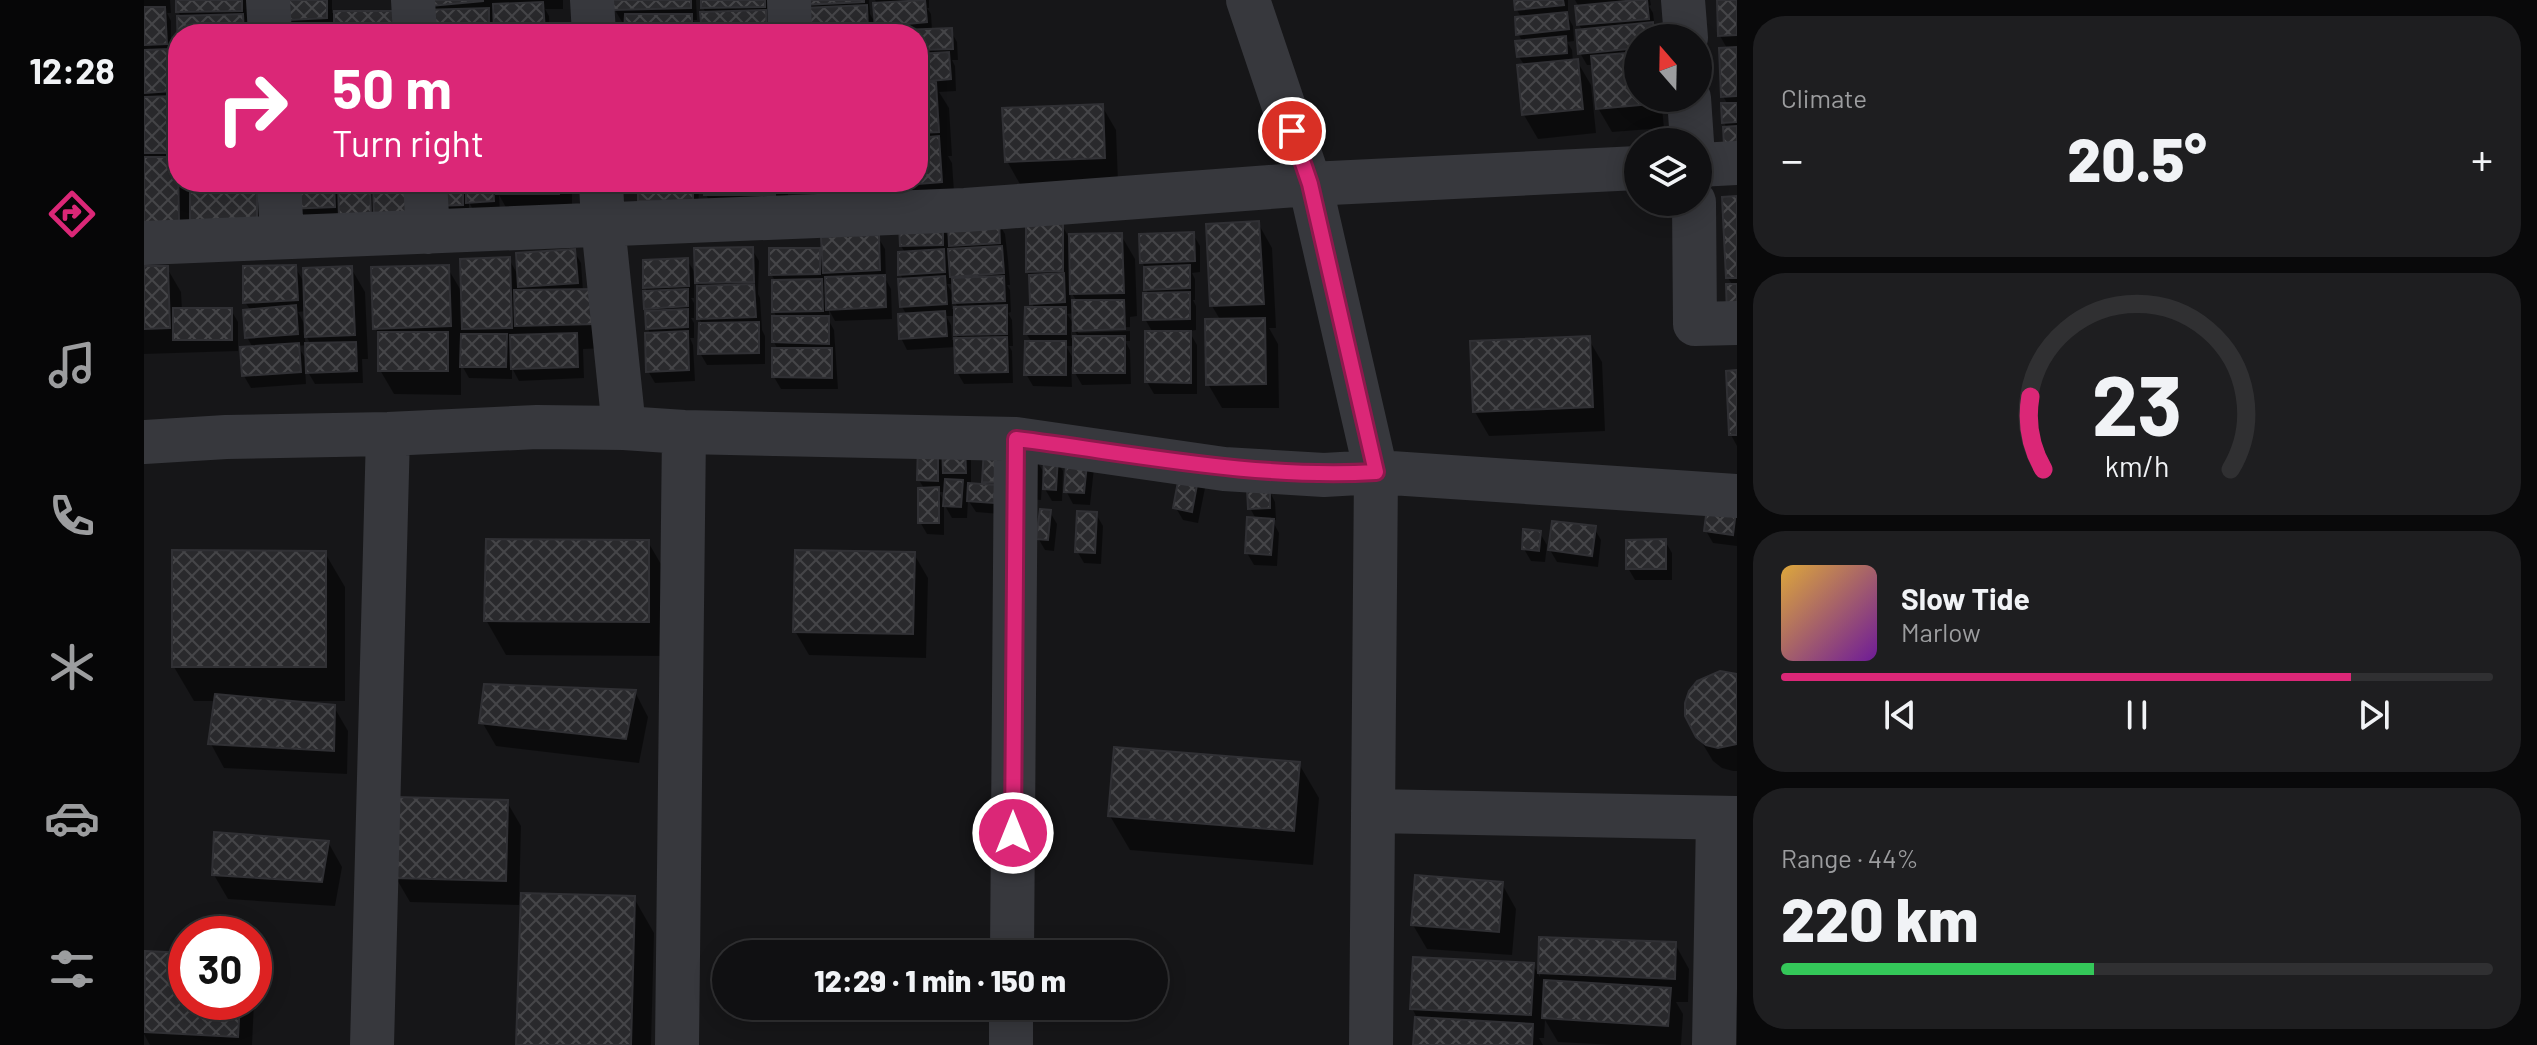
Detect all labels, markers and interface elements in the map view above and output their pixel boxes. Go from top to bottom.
north arrow [1624,24,1712,112]
map controls [1624,24,1712,216]
text: 12:28 [29,48,115,91]
text: 50 m [332,53,452,120]
icon: right [200,56,304,160]
text: Climate [1781,82,1867,113]
pin [1258,97,1326,165]
icon: arrive [1270,109,1314,153]
text: Turn right [332,121,484,164]
text: 20.5° [2067,122,2207,194]
button: layers [1624,128,1712,216]
text: − [1781,132,1803,185]
text: + [2471,132,2493,185]
icon: directions [44,186,100,242]
icon: music [44,337,100,393]
text: 23 [2092,352,2182,452]
text: km/h [2105,448,2169,483]
icon: phone [44,488,100,544]
text: Slow Tide [1901,580,2030,616]
text: Marlow [1901,616,1981,647]
icon: climate [44,639,100,695]
icon: previous [1878,693,1922,737]
icon: pause [2115,693,2159,737]
icon: next [2352,693,2396,737]
icon: car [44,790,100,846]
position arrow [971,791,1055,875]
text: Range · 44% [1781,842,1919,873]
text: 220 km [1781,882,1979,954]
speed limit sign: 30 [168,916,272,1020]
icon: filters [44,941,100,997]
text: 12:29 · 1 min · 150 m [814,962,1066,998]

